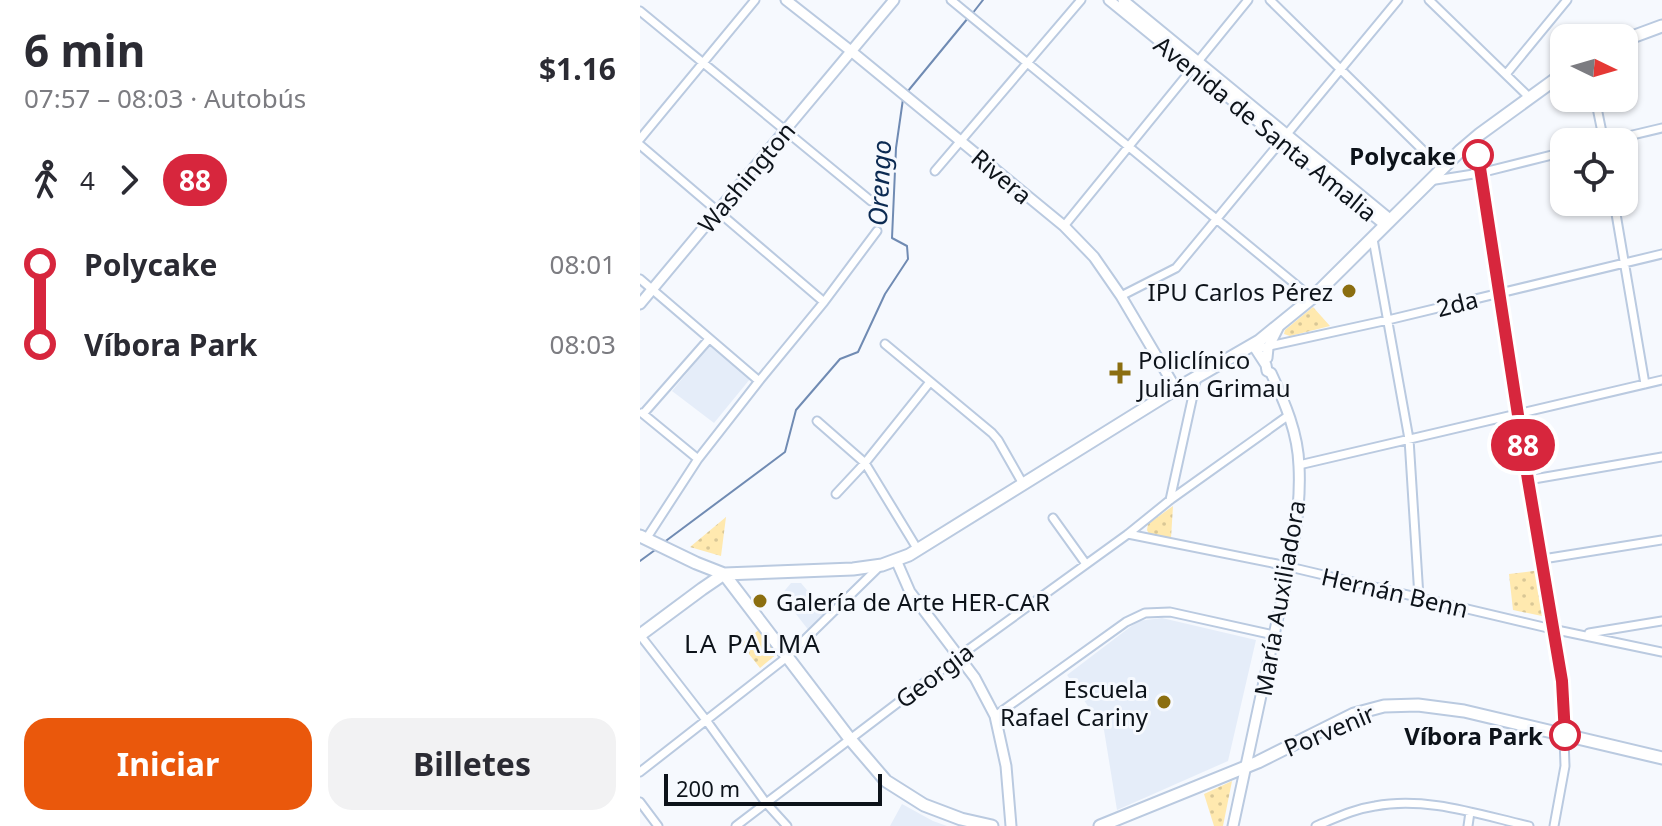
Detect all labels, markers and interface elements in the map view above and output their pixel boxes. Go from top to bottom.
text: 6 min [24,20,145,80]
north arrow [1550,24,1638,112]
map controls [1550,24,1638,216]
street label: Avenida de Santa Amalia [1148,28,1384,228]
text: $1.16 [539,48,616,89]
text: 07:57 – 08:03 · Autobús [24,80,306,116]
street label: Washington [690,115,802,239]
button: locate [1550,128,1638,216]
water label: Orengo [859,139,899,227]
place label: Polycake [1349,139,1456,172]
marker: Polycake [1463,140,1493,170]
street label: Rivera [965,141,1039,211]
icon: walk [24,158,68,202]
icon: forward [107,158,151,202]
text: 88 [179,161,211,199]
text: 4 [80,162,95,198]
text: Polycake [84,244,217,285]
text: 08:01 [550,246,616,282]
place label: IPU Carlos Pérez [1148,275,1333,308]
marker: IPU Carlos Pérez [1340,282,1358,300]
street label: 2da [1433,282,1481,324]
text: Víbora Park [84,324,257,365]
text: 08:03 [550,326,616,362]
place label: Policlínico Julián Grimau [1136,343,1291,404]
marker: Policlínico Julián Grimau [1109,362,1131,384]
line badge: 88 [1487,419,1559,471]
text: 88 [1507,426,1539,464]
street label: María Auxiliadora [1246,498,1312,698]
street label: Hernán Benn [1318,559,1472,625]
place label: Galería de Arte HER-CAR [776,585,1050,618]
marker: Galería de Arte HER-CAR [751,592,769,610]
district label: LA PALMA [684,625,822,661]
street label: Georgia [888,635,980,715]
place label: Escuela Rafael Cariny [1000,672,1149,733]
marker: Escuela Rafael Cariny [1155,693,1173,711]
street label: Porvenir [1279,696,1380,764]
button: Iniciar [24,718,312,810]
button: Billetes [328,718,616,810]
place label: Víbora Park [1404,719,1543,752]
marker: Víbora Park [1550,720,1580,750]
scale bar [664,770,882,806]
text: 200 m [676,773,740,803]

